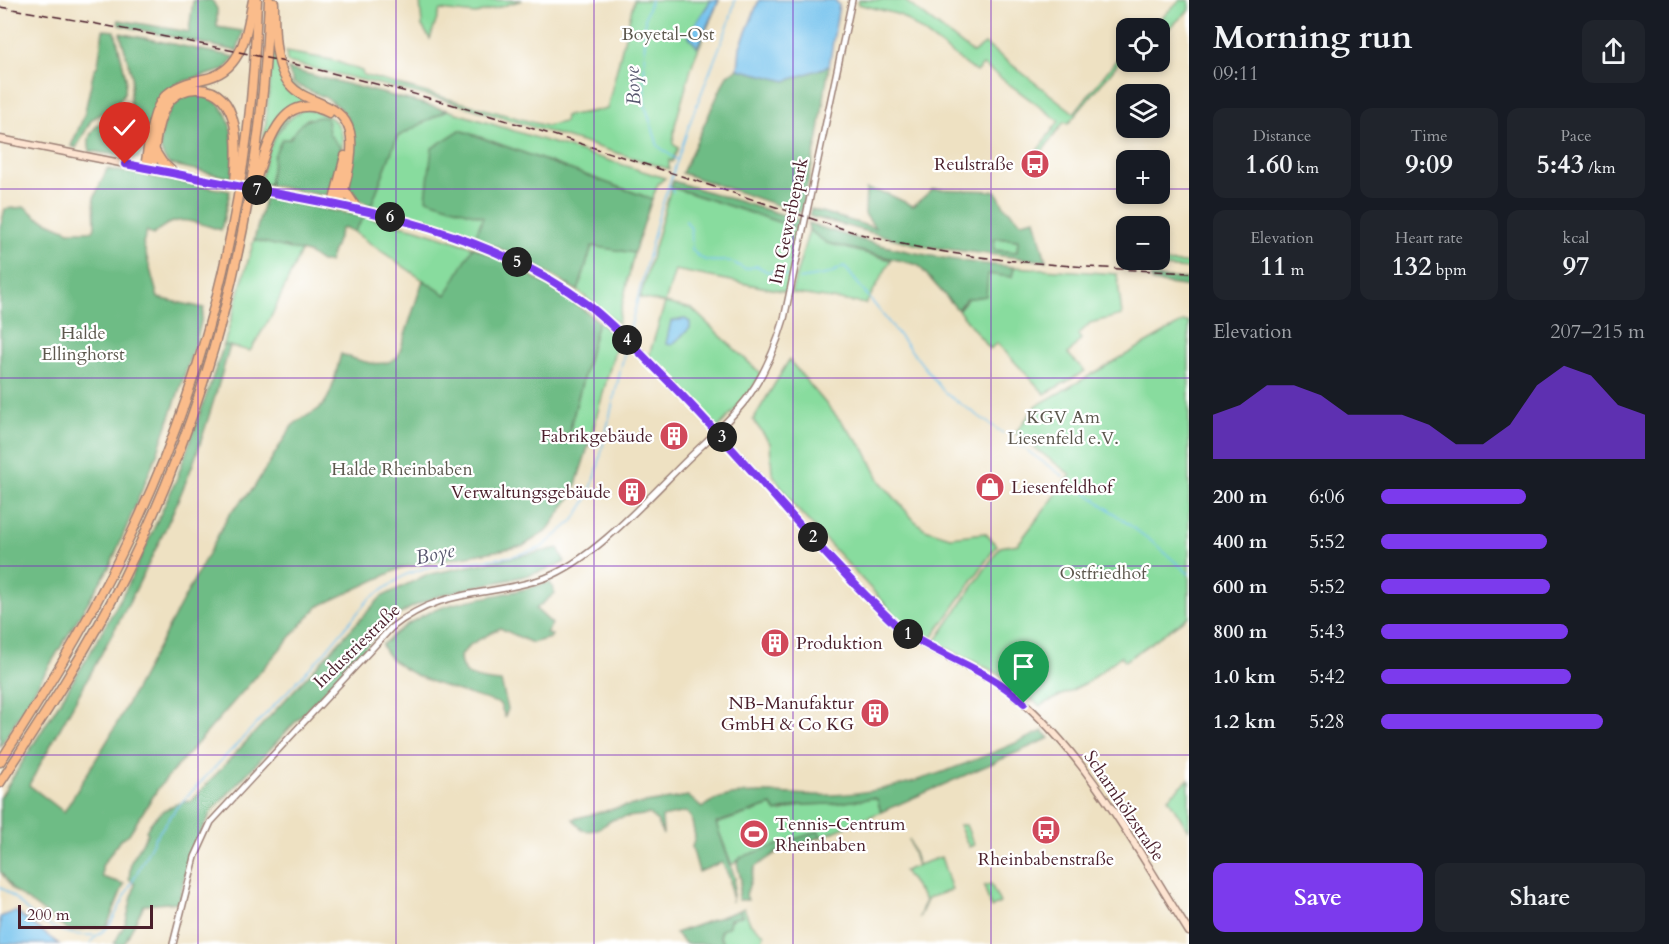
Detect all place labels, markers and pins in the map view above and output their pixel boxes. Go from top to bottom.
pin [99,102,150,164]
bus stop icon: Reulstraße [1019,148,1051,180]
place label: Reulstraße [934,152,1014,177]
pin: 7 [242,175,272,205]
pin: 6 [375,202,405,232]
pin: 5 [502,247,532,277]
pin: 4 [612,325,642,355]
building icon: Fabrikgebäude [658,420,690,452]
pin: 3 [707,422,737,452]
place label: Fabrikgebäude [541,424,653,449]
shop icon: Liesenfeldhof [974,471,1006,503]
place label: Liesenfeldhof [1011,475,1116,500]
building icon: Verwaltungsgebäude [616,476,648,508]
place label: Verwaltungsgebäude [451,480,611,505]
pin: 2 [798,522,828,552]
pin: 1 [893,619,923,649]
building icon: Produktion [759,627,791,659]
place label: Produktion [796,631,884,656]
pin [998,641,1049,703]
place label: NB-Manufaktur GmbH & Co KG [721,691,854,737]
building icon: NB-Manufaktur GmbH & Co KG [859,697,891,729]
place label: Tennis-Centrum Rheinbaben [775,812,906,858]
bus stop icon: Rheinbabenstraße [1030,814,1062,846]
sports icon: Tennis-Centrum Rheinbaben [738,818,770,850]
place label: Rheinbabenstraße [978,847,1114,872]

